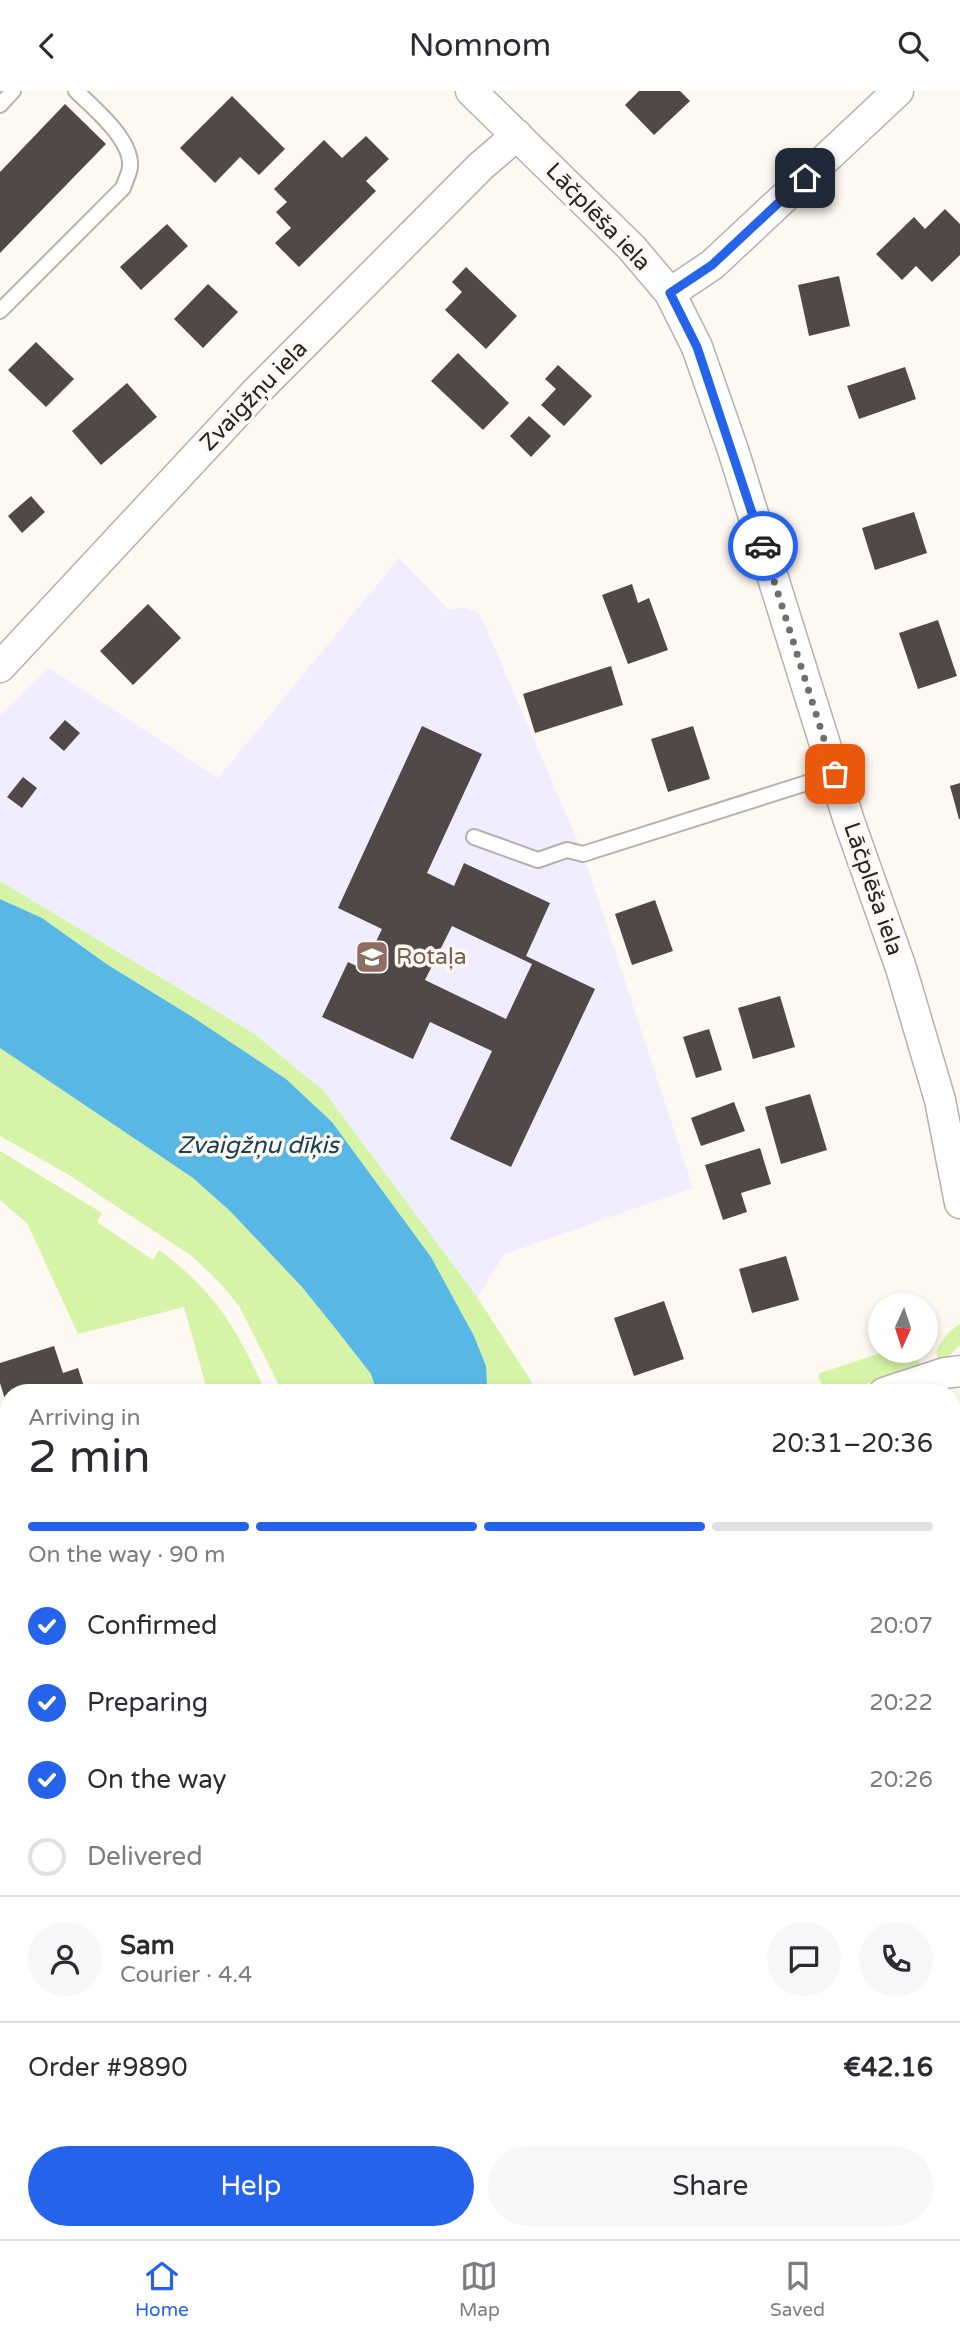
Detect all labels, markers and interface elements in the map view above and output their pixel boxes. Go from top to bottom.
icon: back [28,27,66,65]
text: Nomnom [409,27,551,65]
icon: search [894,27,932,65]
pin [775,148,835,208]
street label: Lāčplēša iela [540,157,656,277]
icon: home [786,159,824,197]
street label: Zvaigžņu iela [194,335,314,457]
courier [728,511,798,581]
icon: car [744,527,782,565]
pin [805,744,865,804]
icon: bag [816,755,854,793]
street label: Lāčplēša iela [837,819,909,959]
school or university icon: Rotaļa [353,938,391,976]
place label: Rotaļa [396,943,467,971]
water label: Zvaigžņu dīķis [177,1131,340,1160]
north arrow [868,1293,938,1363]
map controls [868,1293,938,1363]
text: Arriving in [28,1404,141,1432]
text: 20:31–20:36 [771,1428,933,1459]
text: 2 min [28,1430,151,1485]
text: On the way · 90 m [28,1541,225,1569]
icon: check [28,1607,66,1645]
text: Confirmed [87,1610,217,1641]
text: 20:07 [869,1612,933,1640]
icon: check [28,1684,66,1722]
text: Preparing [87,1687,208,1718]
text: 20:22 [869,1689,933,1717]
icon: check [28,1761,66,1799]
text: On the way [87,1764,227,1795]
text: 20:26 [869,1766,933,1794]
text: Delivered [87,1841,203,1872]
button: person [28,1922,102,1996]
button: chat [767,1922,841,1996]
button: phone [859,1922,933,1996]
text: Sam [120,1930,175,1961]
text: Courier · 4.4 [120,1961,252,1989]
text: Order #9890 [28,2052,188,2083]
text: €42.16 [843,2052,933,2083]
button: Help [28,2146,474,2226]
button: Share [488,2146,933,2226]
tab: Home [135,2257,189,2321]
tab: Map [459,2257,500,2321]
tab: Saved [770,2257,825,2321]

